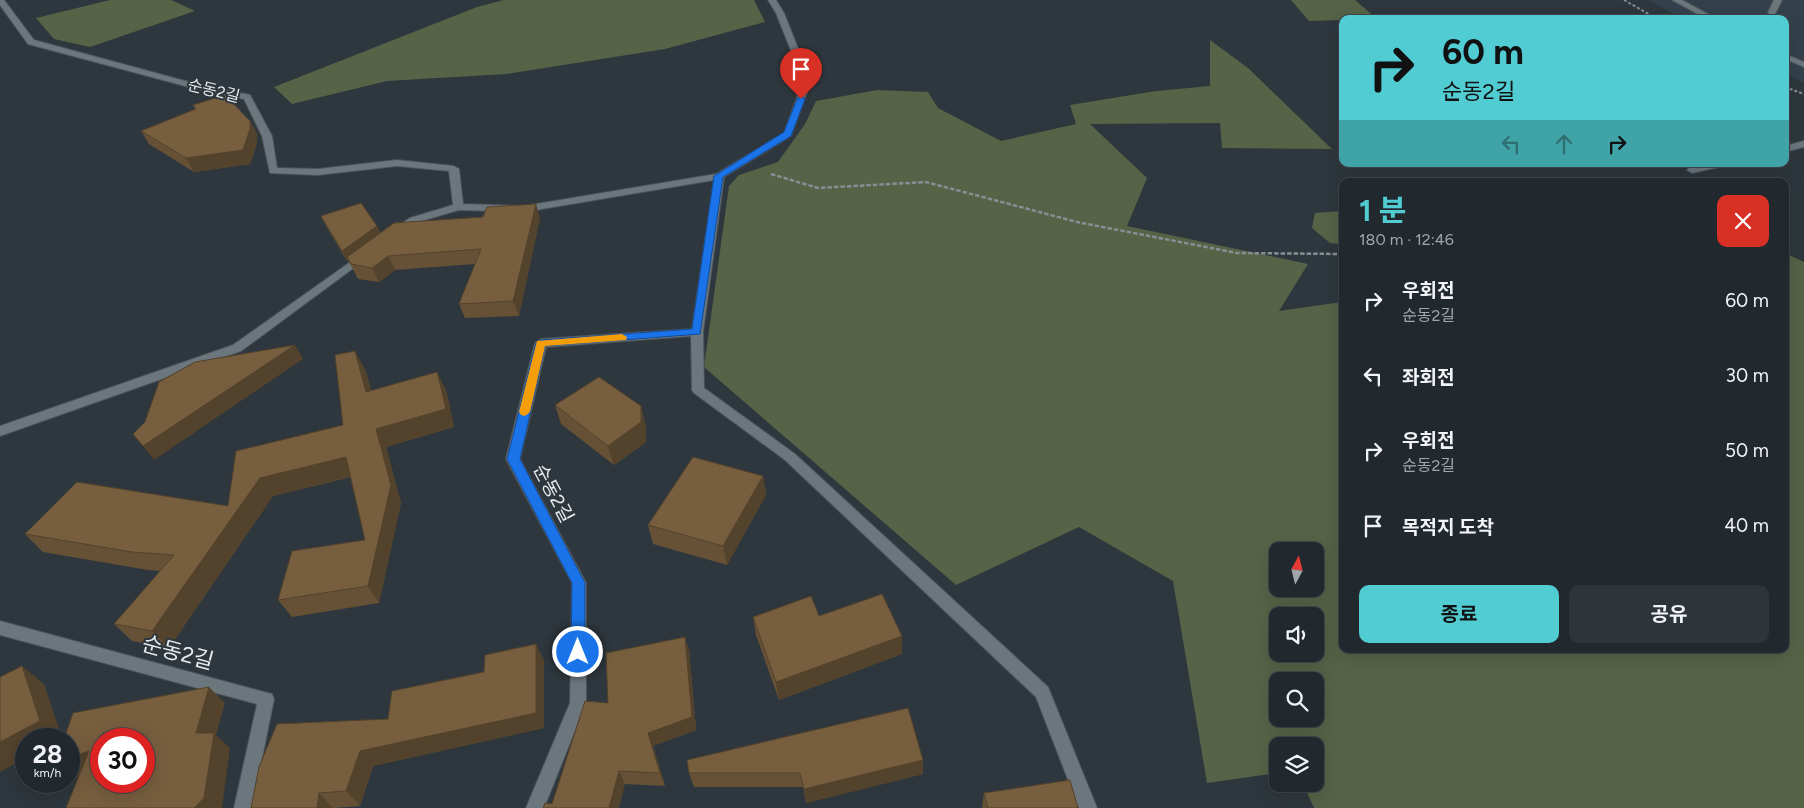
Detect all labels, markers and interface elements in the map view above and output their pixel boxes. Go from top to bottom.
text: 60 m [1442,31,1524,73]
icon: right [1359,35,1424,100]
pin [780,48,822,99]
icon: arrive [787,55,815,83]
street label: 순동2길 [186,75,242,106]
text: 순동2길 [1442,78,1515,105]
icon: left [1497,130,1525,158]
icon: ahead [1550,130,1578,158]
icon: right [1603,130,1631,158]
text: 1 분 [1359,192,1406,229]
button: close [1717,195,1769,247]
text: 180 m · 12:46 [1359,230,1454,249]
text: 우회전 [1402,279,1454,302]
icon: right [1359,287,1387,315]
text: 60 m [1725,289,1769,312]
text: 순동2길 [1402,306,1455,325]
icon: left [1359,362,1387,390]
text: 30 m [1726,364,1769,387]
text: 좌회전 [1402,366,1454,389]
text: 우회전 [1402,429,1454,452]
icon: right [1359,437,1387,465]
text: 50 m [1725,439,1769,462]
text: 순동2길 [1402,456,1455,475]
street label: 순동2길 [529,460,579,526]
icon: arrive [1359,512,1387,540]
text: 40 m [1724,514,1769,537]
text: 목적지 도착 [1402,516,1494,539]
north arrow [1269,542,1324,598]
map controls [1269,542,1324,792]
button: 종료 [1359,585,1559,643]
button: 공유 [1569,585,1769,643]
button: sound [1269,607,1324,662]
position arrow [551,625,603,677]
street label: 순동2길 [139,630,217,675]
button: search [1269,672,1324,727]
speed limit sign: 30 [90,728,155,793]
button: layers [1269,737,1324,792]
text: 28 [33,739,62,769]
text: km/h [34,766,61,780]

